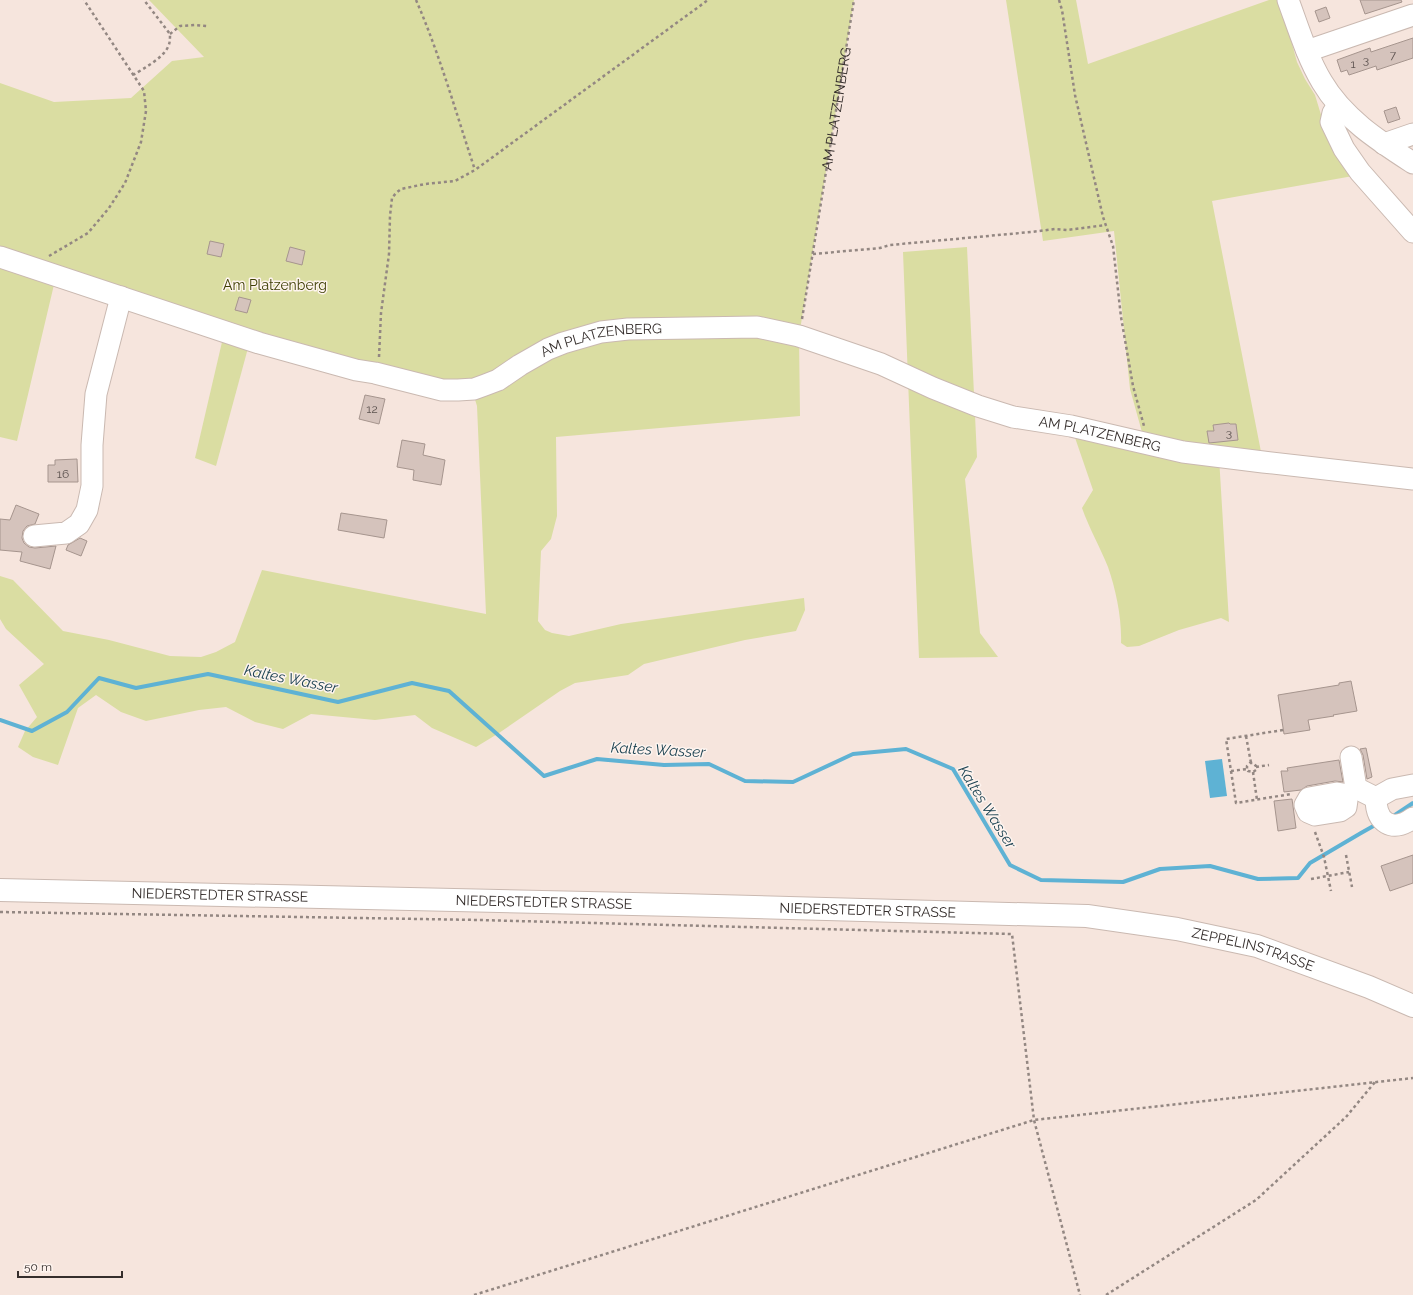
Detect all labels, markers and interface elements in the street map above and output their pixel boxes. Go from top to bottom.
street label: AM PLATZENBERG [818,46,854,171]
house number: 7 [1390,48,1397,62]
house number: 3 [1363,53,1369,67]
house number: 1 [1350,57,1356,71]
park label: Am Platzenberg [223,277,327,293]
street label: AM PLATZENBERG [537,320,662,360]
house number: 12 [366,402,378,416]
street label: AM PLATZENBERG [1038,413,1163,455]
house number: 3 [1226,426,1232,440]
house number: 16 [57,467,69,481]
water label: Kaltes Wasser [243,661,340,697]
water label: Kaltes Wasser [610,739,707,762]
water label: Kaltes Wasser [954,762,1020,853]
street label: NIEDERSTEDTER STRASSE [131,885,308,905]
street label: NIEDERSTEDTER STRASSE [455,892,632,912]
street label: NIEDERSTEDTER STRASSE [779,900,956,920]
street label: ZEPPELINSTRASSE [1190,924,1316,974]
scale bar [18,1253,122,1279]
text: 50 m [24,1260,52,1274]

